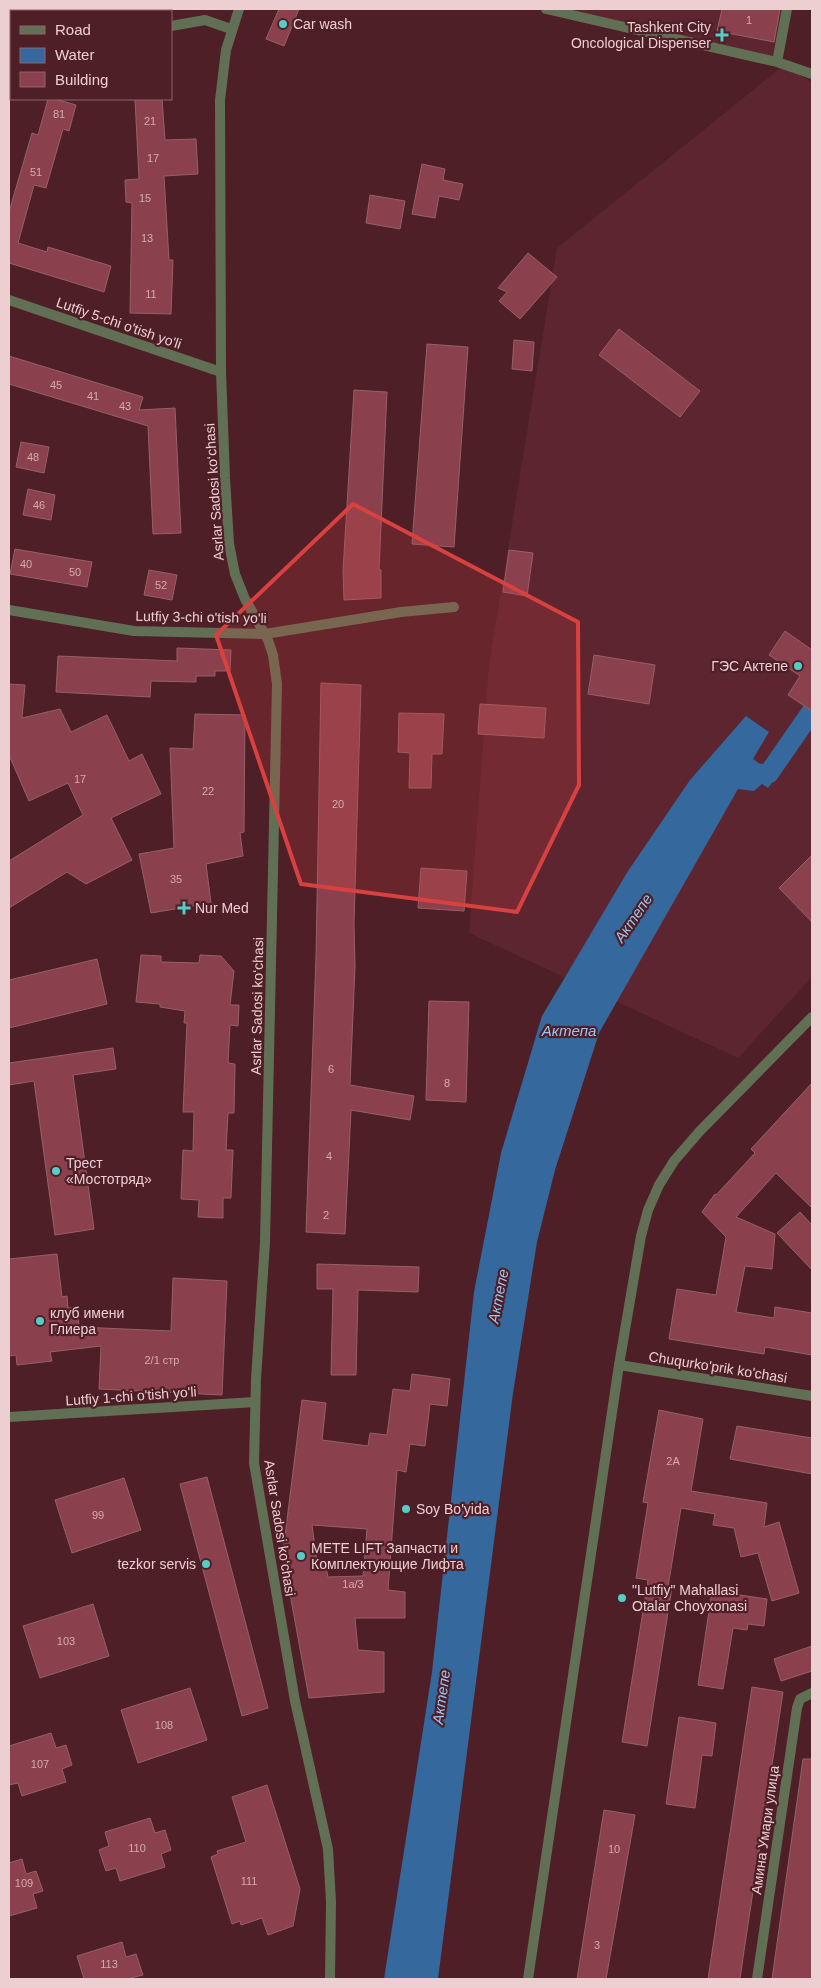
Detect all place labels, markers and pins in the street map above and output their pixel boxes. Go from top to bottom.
place label: Car wash [293,16,352,32]
marker: Car wash [277,18,289,30]
place label: Tashkent City Oncological Dispenser [571,19,711,51]
marker: Tashkent City Oncological Dispenser [715,28,729,42]
place label: ГЭС Актепe [711,658,788,674]
marker: ГЭС Актепe [792,660,804,672]
place label: Nur Med [195,900,249,916]
marker: Nur Med [177,901,191,915]
place label: Трест «Мостотряд» [66,1155,152,1187]
marker: Трест «Мостотряд» [50,1165,62,1177]
place label: клуб имени Глиера [50,1305,124,1337]
marker: клуб имени Глиера [34,1315,46,1327]
place label: Soy Bo'yida [416,1501,490,1517]
marker: Soy Bo'yida [400,1503,412,1515]
place label: METE LIFT Запчасти и Комплектующие Лифта [311,1540,464,1572]
marker: METE LIFT Запчасти и Комплектующие Лифта [295,1550,307,1562]
place label: tezkor servis [117,1556,196,1572]
marker: tezkor servis [200,1558,212,1570]
place label: "Lutfiy" Mahallasi Otalar Choyxonasi [632,1582,747,1614]
marker: "Lutfiy" Mahallasi Otalar Choyxonasi [616,1592,628,1604]

